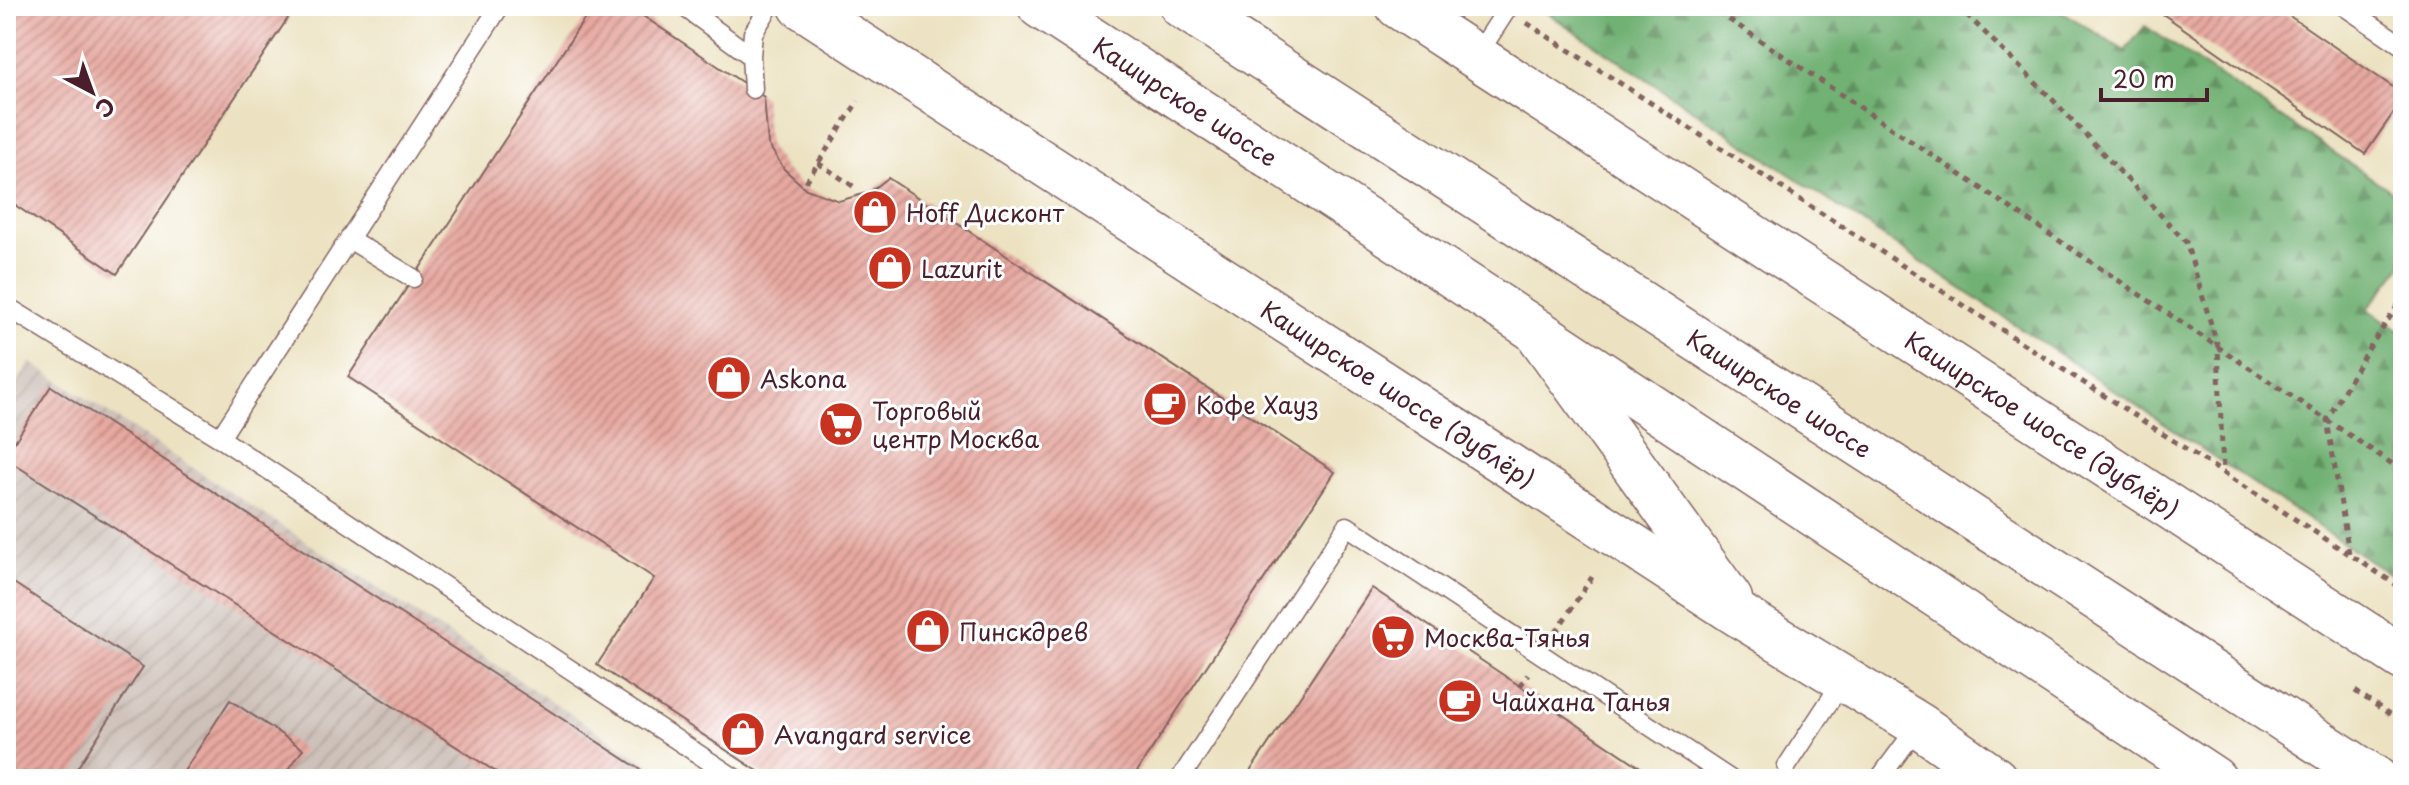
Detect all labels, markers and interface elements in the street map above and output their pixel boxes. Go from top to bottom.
street label: Каширское шоссе [1086,28,1285,175]
north arrow [52,52,132,132]
scale bar [2101,52,2207,102]
text: 20 m [2113,60,2175,96]
text: С [89,90,123,126]
shop icon: Hoff Дисконт [851,188,899,236]
place label: Hoff Дисконт [906,194,1064,230]
shop icon: Lazurit [866,244,914,292]
place label: Lazurit [921,250,1003,286]
street label: Каширское шоссе (дублёр) [1254,291,1542,496]
street label: Каширское шоссе [1680,320,1879,466]
street label: Каширское шоссе (дублёр) [1898,322,2187,526]
shop icon: Askona [705,354,753,402]
place label: Askona [760,360,846,396]
cafe icon: Кофе Хауз [1141,380,1189,428]
place label: Кофе Хауз [1196,386,1319,422]
place label: Торговый центр Москва [872,392,1039,456]
supermarket icon: Торговый центр Москва [817,400,865,448]
shop icon: Пинскдрев [904,607,952,655]
place label: Пинскдрев [959,613,1088,649]
supermarket icon: Москва-Тянья [1369,613,1417,661]
place label: Москва-Тянья [1424,619,1591,655]
cafe icon: Чайхана Танья [1436,677,1484,725]
place label: Чайхана Танья [1491,683,1671,719]
shop icon: Avangard service [719,710,767,758]
place label: Avangard service [774,716,971,752]

